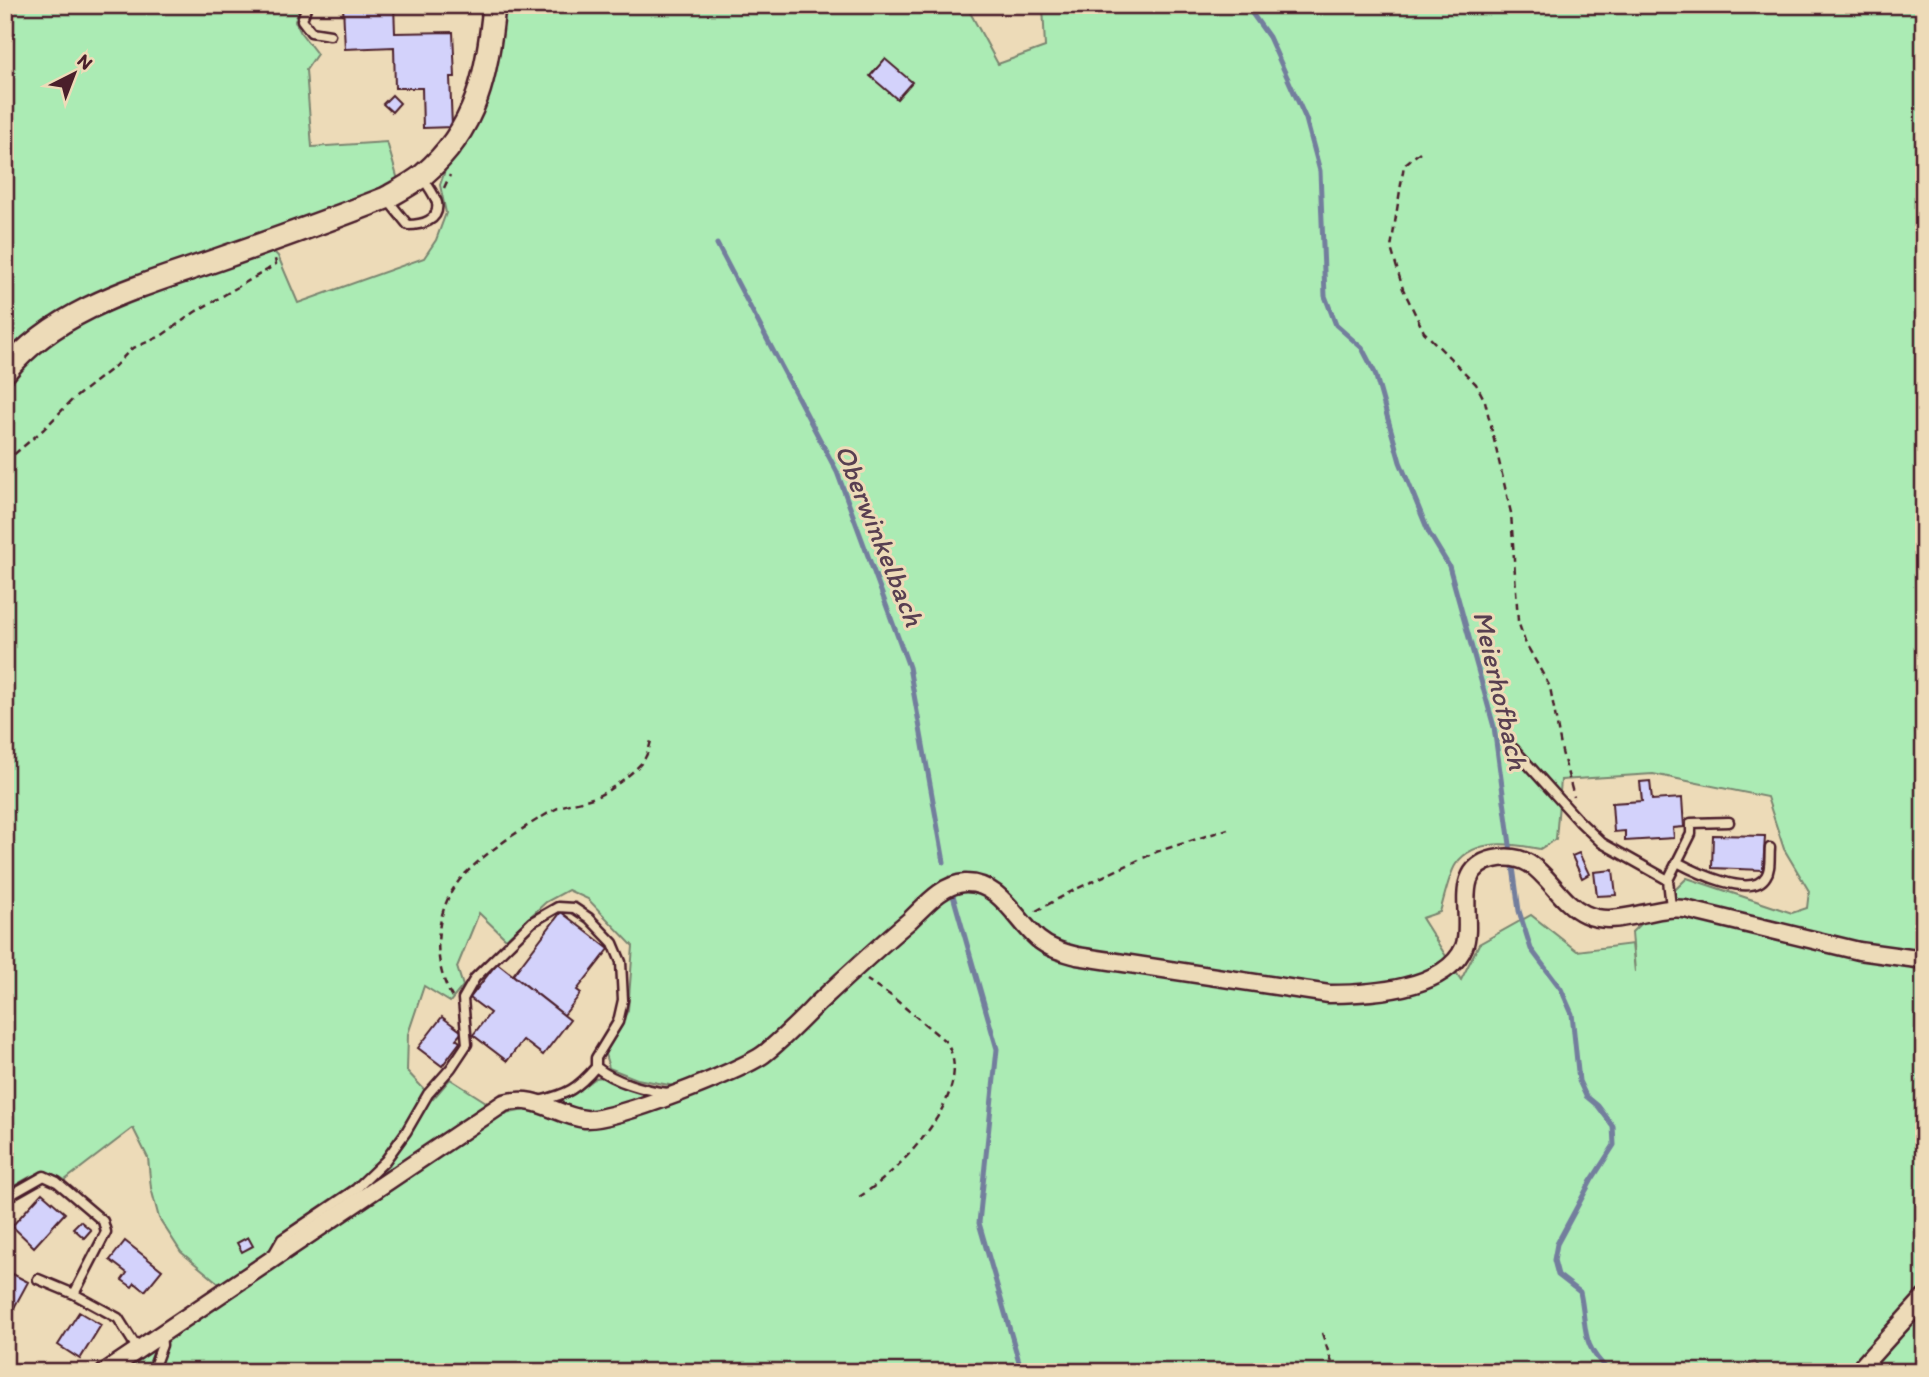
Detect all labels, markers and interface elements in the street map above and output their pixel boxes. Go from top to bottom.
north arrow [38,38,108,108]
text: N [73,49,98,75]
water label: Oberwinkelbach [828,439,932,631]
water label: Meierhofbach [1466,607,1536,773]

